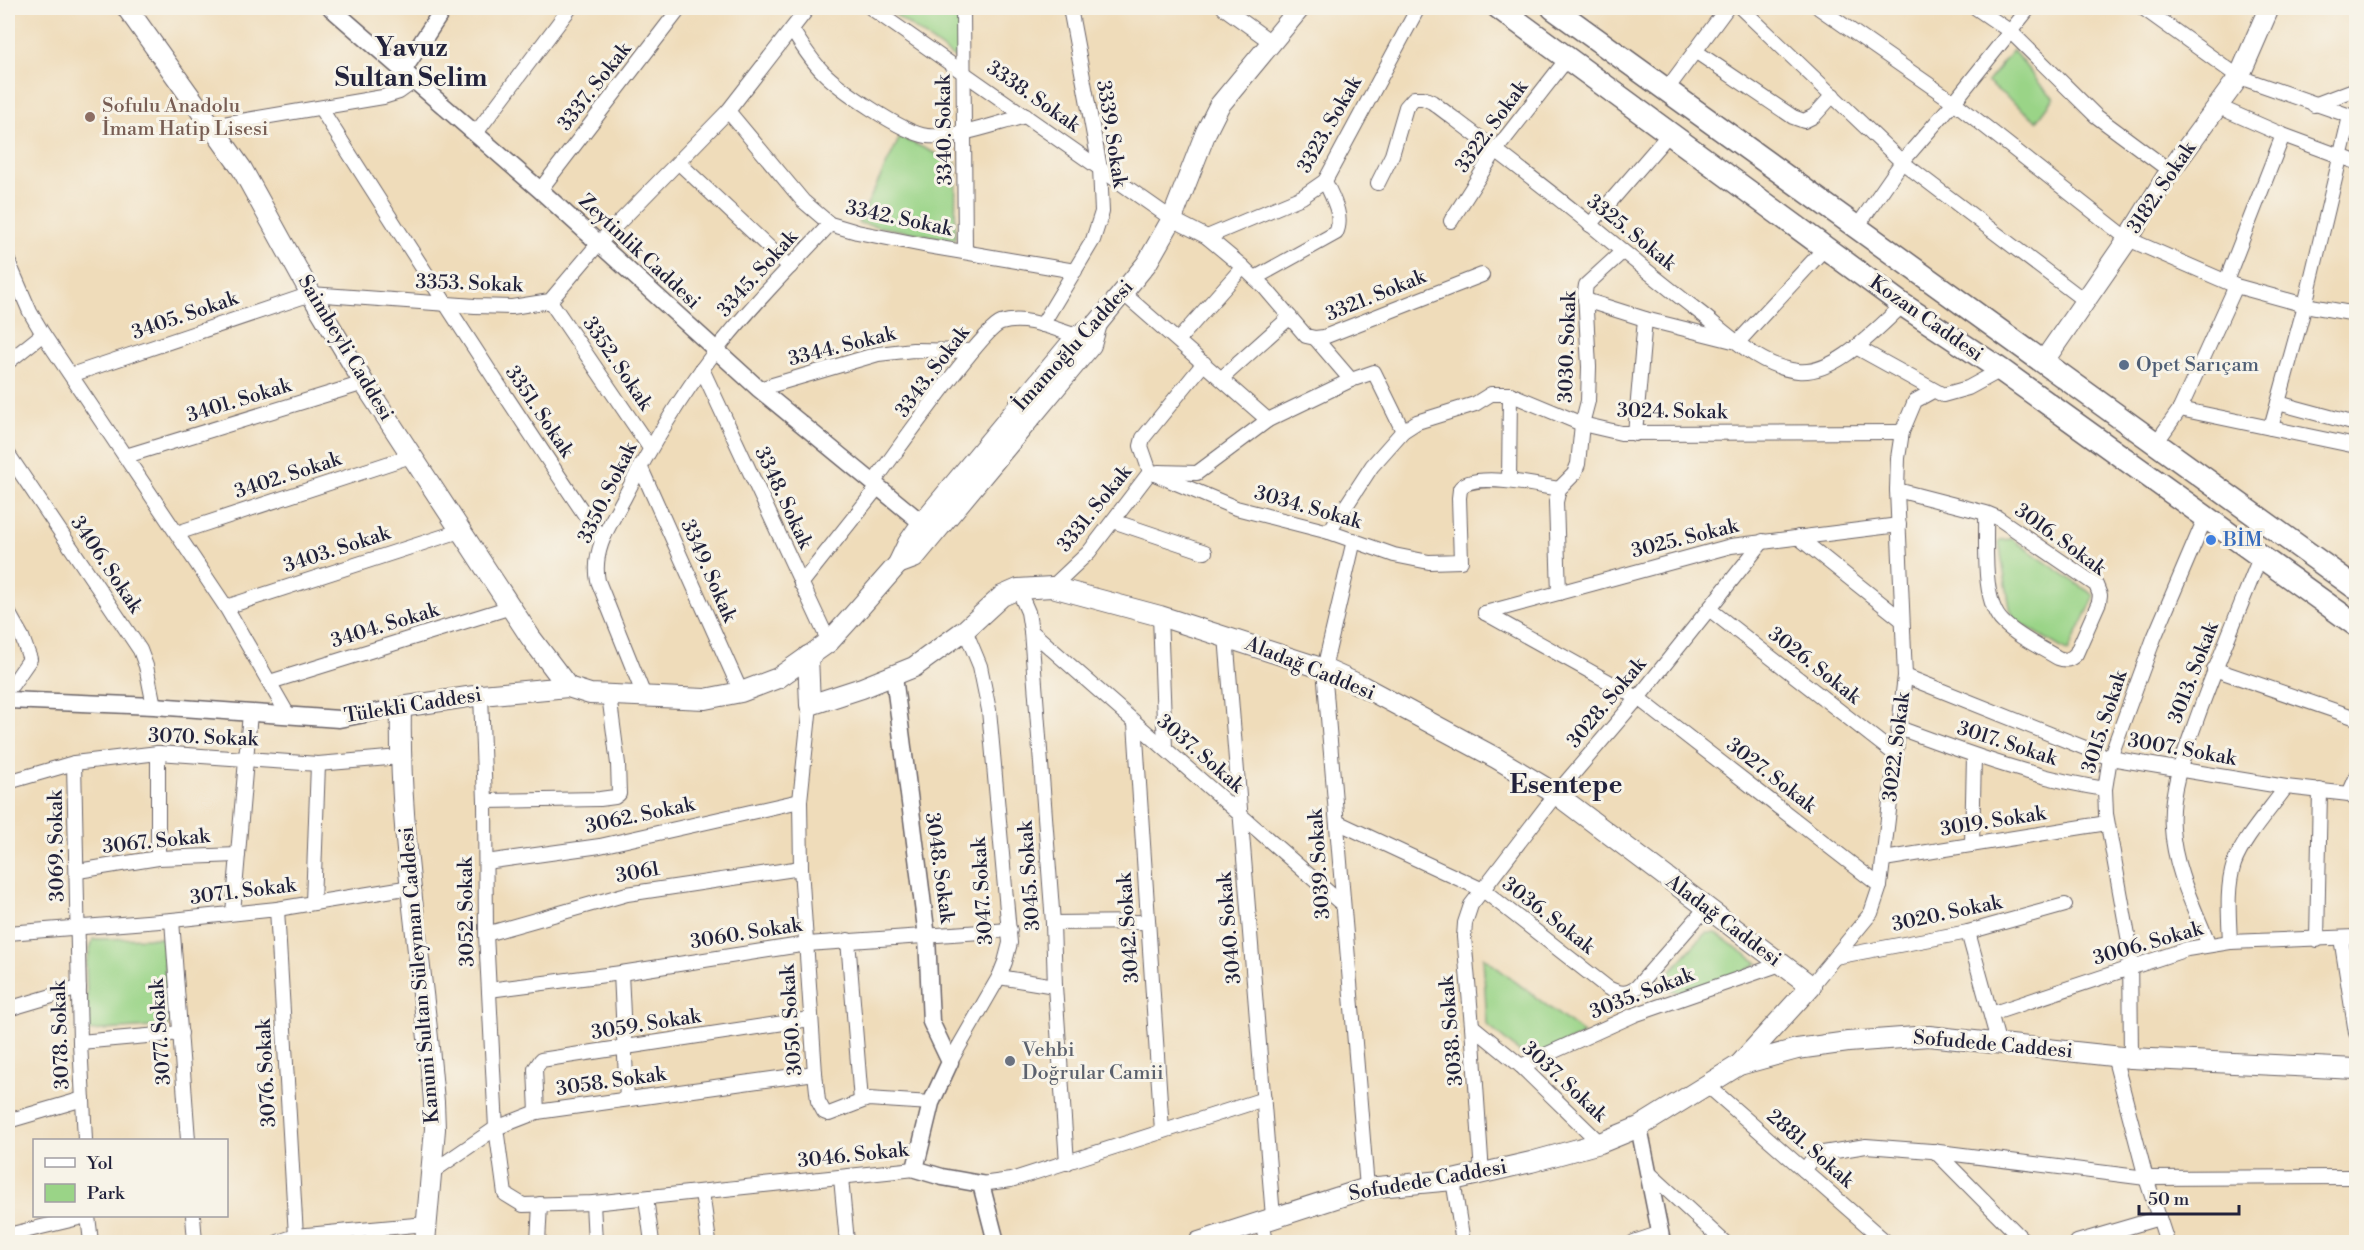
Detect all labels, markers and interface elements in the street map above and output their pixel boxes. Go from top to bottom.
district label: Yavuz Sultan Selim [335,32,488,94]
street label: 3337. Sokak [553,37,638,136]
street label: 3338. Sokak [981,56,1086,139]
street label: 3323. Sokak [1292,71,1368,178]
street label: 3340. Sokak [932,73,958,185]
street label: 3322. Sokak [1450,75,1535,178]
street label: 3339. Sokak [1090,79,1132,191]
place label: Sofulu Anadolu İmam Hatip Lisesi [102,94,269,142]
marker: Sofulu Anadolu İmam Hatip Lisesi [83,110,97,124]
street label: 3182. Sokak [2122,136,2203,239]
street label: Zeytinlik Caddesi [573,189,705,315]
street label: 3325. Sokak [1581,189,1682,278]
street label: 3342. Sokak [843,195,956,243]
street label: 3345. Sokak [712,224,805,323]
street label: 3321. Sokak [1322,264,1431,327]
street label: 3353. Sokak [415,270,525,298]
street label: Kozan Caddesi [1864,270,1988,368]
street label: Saimbeyli Caddesi [292,271,399,426]
street label: İmamoğlu Caddesi [1008,274,1140,417]
street label: 3405. Sokak [129,286,243,346]
street label: 3030. Sokak [1554,289,1582,403]
street label: 3352. Sokak [577,312,658,417]
street label: 3343. Sokak [890,320,977,423]
street label: 3344. Sokak [786,321,900,372]
place label: Opet Sarıçam [2136,353,2260,378]
marker: Opet Sarıçam [2117,358,2131,372]
street label: 3351. Sokak [499,361,580,464]
street label: 3401. Sokak [184,373,296,429]
street label: 3024. Sokak [1617,399,1729,425]
street label: 3350. Sokak [573,437,644,548]
street label: 3348. Sokak [749,443,818,554]
street label: 3402. Sokak [232,447,346,505]
street label: 3331. Sokak [1052,459,1139,558]
street label: 3034. Sokak [1251,481,1366,536]
street label: 3016. Sokak [2009,499,2112,582]
street label: 3406. Sokak [64,512,148,620]
street label: 3025. Sokak [1629,513,1743,564]
street label: 3349. Sokak [674,516,742,627]
street label: 3403. Sokak [281,521,395,579]
place label: BİM [2222,527,2263,553]
marker: BİM [2204,533,2218,547]
street label: 3404. Sokak [328,597,443,654]
street label: 3013. Sokak [2163,617,2225,727]
street label: 3026. Sokak [1763,622,1866,711]
street label: Aladağ Caddesi [1241,631,1379,707]
street label: 3028. Sokak [1562,651,1653,753]
street label: 3015. Sokak [2077,666,2134,776]
street label: Tülekli Caddesi [342,683,484,729]
street label: 3022. Sokak [1878,689,1916,803]
street label: 3037. Sokak [1151,709,1250,800]
street label: 3017. Sokak [1954,716,2062,772]
street label: 3070. Sokak [148,724,260,752]
street label: 3007. Sokak [2126,728,2240,772]
street label: 3027. Sokak [1721,733,1822,820]
district label: Esentepe [1510,769,1622,801]
street label: 3069. Sokak [44,788,70,902]
street label: 3062. Sokak [583,792,698,840]
street label: 3019. Sokak [1938,801,2049,843]
street label: 3039. Sokak [1304,806,1336,920]
street label: 3048. Sokak [919,811,959,926]
street label: 3045. Sokak [1014,819,1046,932]
street label: 3067. Sokak [101,824,213,860]
street label: Kanuni Sultan Süleyman Caddesi [395,825,445,1125]
street label: 3047. Sokak [967,835,999,946]
street label: 3052. Sokak [454,855,480,967]
street label: 3061 [614,857,662,889]
street label: 3040. Sokak [1213,869,1247,985]
street label: Aladağ Caddesi [1660,869,1786,973]
street label: 3042. Sokak [1113,870,1145,984]
street label: 3036. Sokak [1497,872,1600,961]
street label: 3071. Sokak [188,873,299,911]
street label: 3020. Sokak [1890,890,2006,938]
street label: 3060. Sokak [688,913,805,955]
street label: 3006. Sokak [2090,916,2207,972]
street label: 3050. Sokak [776,962,808,1077]
street label: 3035. Sokak [1586,962,1699,1025]
street label: 3038. Sokak [1435,973,1469,1087]
street label: 3077. Sokak [145,976,177,1086]
street label: 3078. Sokak [47,979,75,1090]
street label: 3059. Sokak [589,1004,704,1046]
street label: 3076. Sokak [252,1017,282,1128]
street label: Sofudede Caddesi [1912,1026,2074,1064]
street label: 3037. Sokak [1516,1036,1613,1129]
place label: Vehbi Doğrular Camii [1021,1038,1164,1086]
marker: Vehbi Doğrular Camii [1003,1054,1017,1068]
street label: 3058. Sokak [555,1062,669,1102]
street label: 2881. Sokak [1761,1104,1860,1195]
street label: 3046. Sokak [796,1138,911,1174]
legend [33,1139,228,1217]
text: Yol [86,1152,114,1175]
street label: Sofudede Caddesi [1347,1155,1509,1207]
scale bar [2139,1178,2240,1216]
text: Park [87,1182,126,1205]
text: 50 m [2148,1188,2190,1211]

